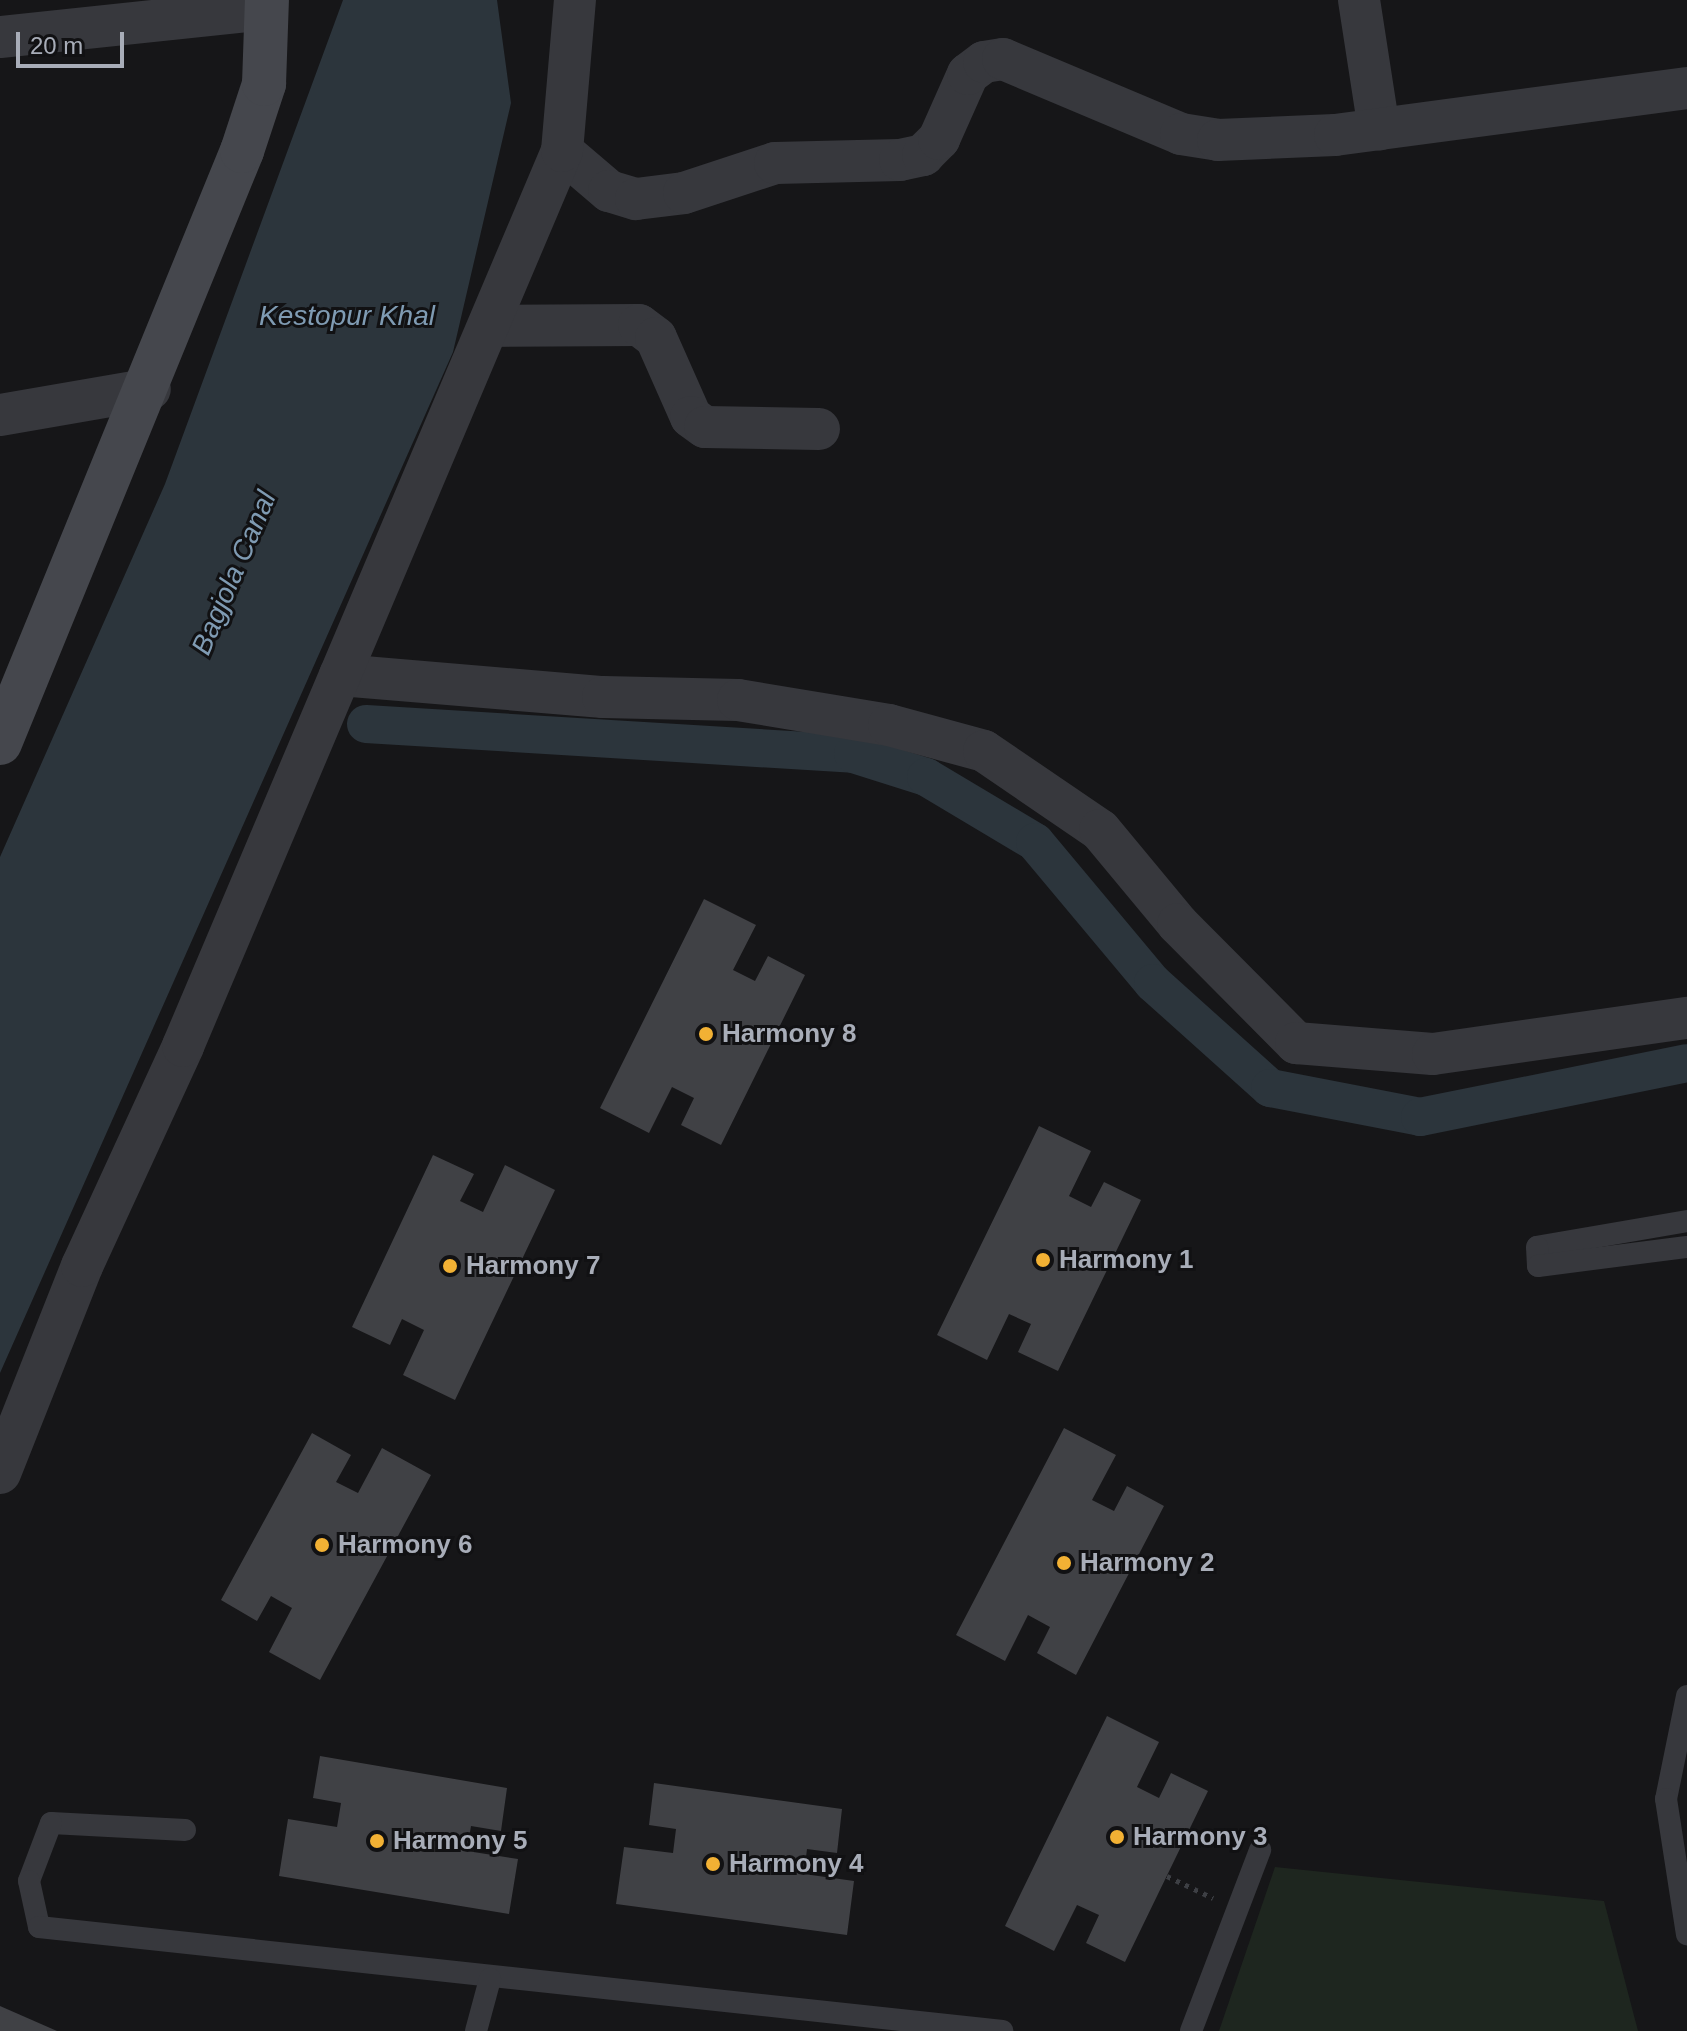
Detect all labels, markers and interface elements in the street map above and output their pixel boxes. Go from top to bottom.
scale bar [20,16,128,66]
text: 20 m [30,32,83,59]
water label: Kestopur Khal [259,299,435,333]
water label: Bagjola Canal [184,486,284,660]
place label: Harmony 8 [722,1018,856,1050]
marker: Harmony 8 [697,1025,715,1043]
place label: Harmony 1 [1059,1244,1193,1276]
place label: Harmony 7 [466,1250,600,1282]
marker: Harmony 1 [1034,1251,1052,1269]
marker: Harmony 7 [441,1257,459,1275]
place label: Harmony 6 [338,1529,472,1561]
marker: Harmony 6 [313,1536,331,1554]
place label: Harmony 2 [1080,1547,1214,1579]
marker: Harmony 2 [1055,1554,1073,1572]
place label: Harmony 3 [1133,1821,1267,1853]
place label: Harmony 5 [393,1825,527,1857]
marker: Harmony 3 [1108,1828,1126,1846]
marker: Harmony 5 [368,1832,386,1850]
place label: Harmony 4 [729,1848,863,1880]
marker: Harmony 4 [704,1855,722,1873]

